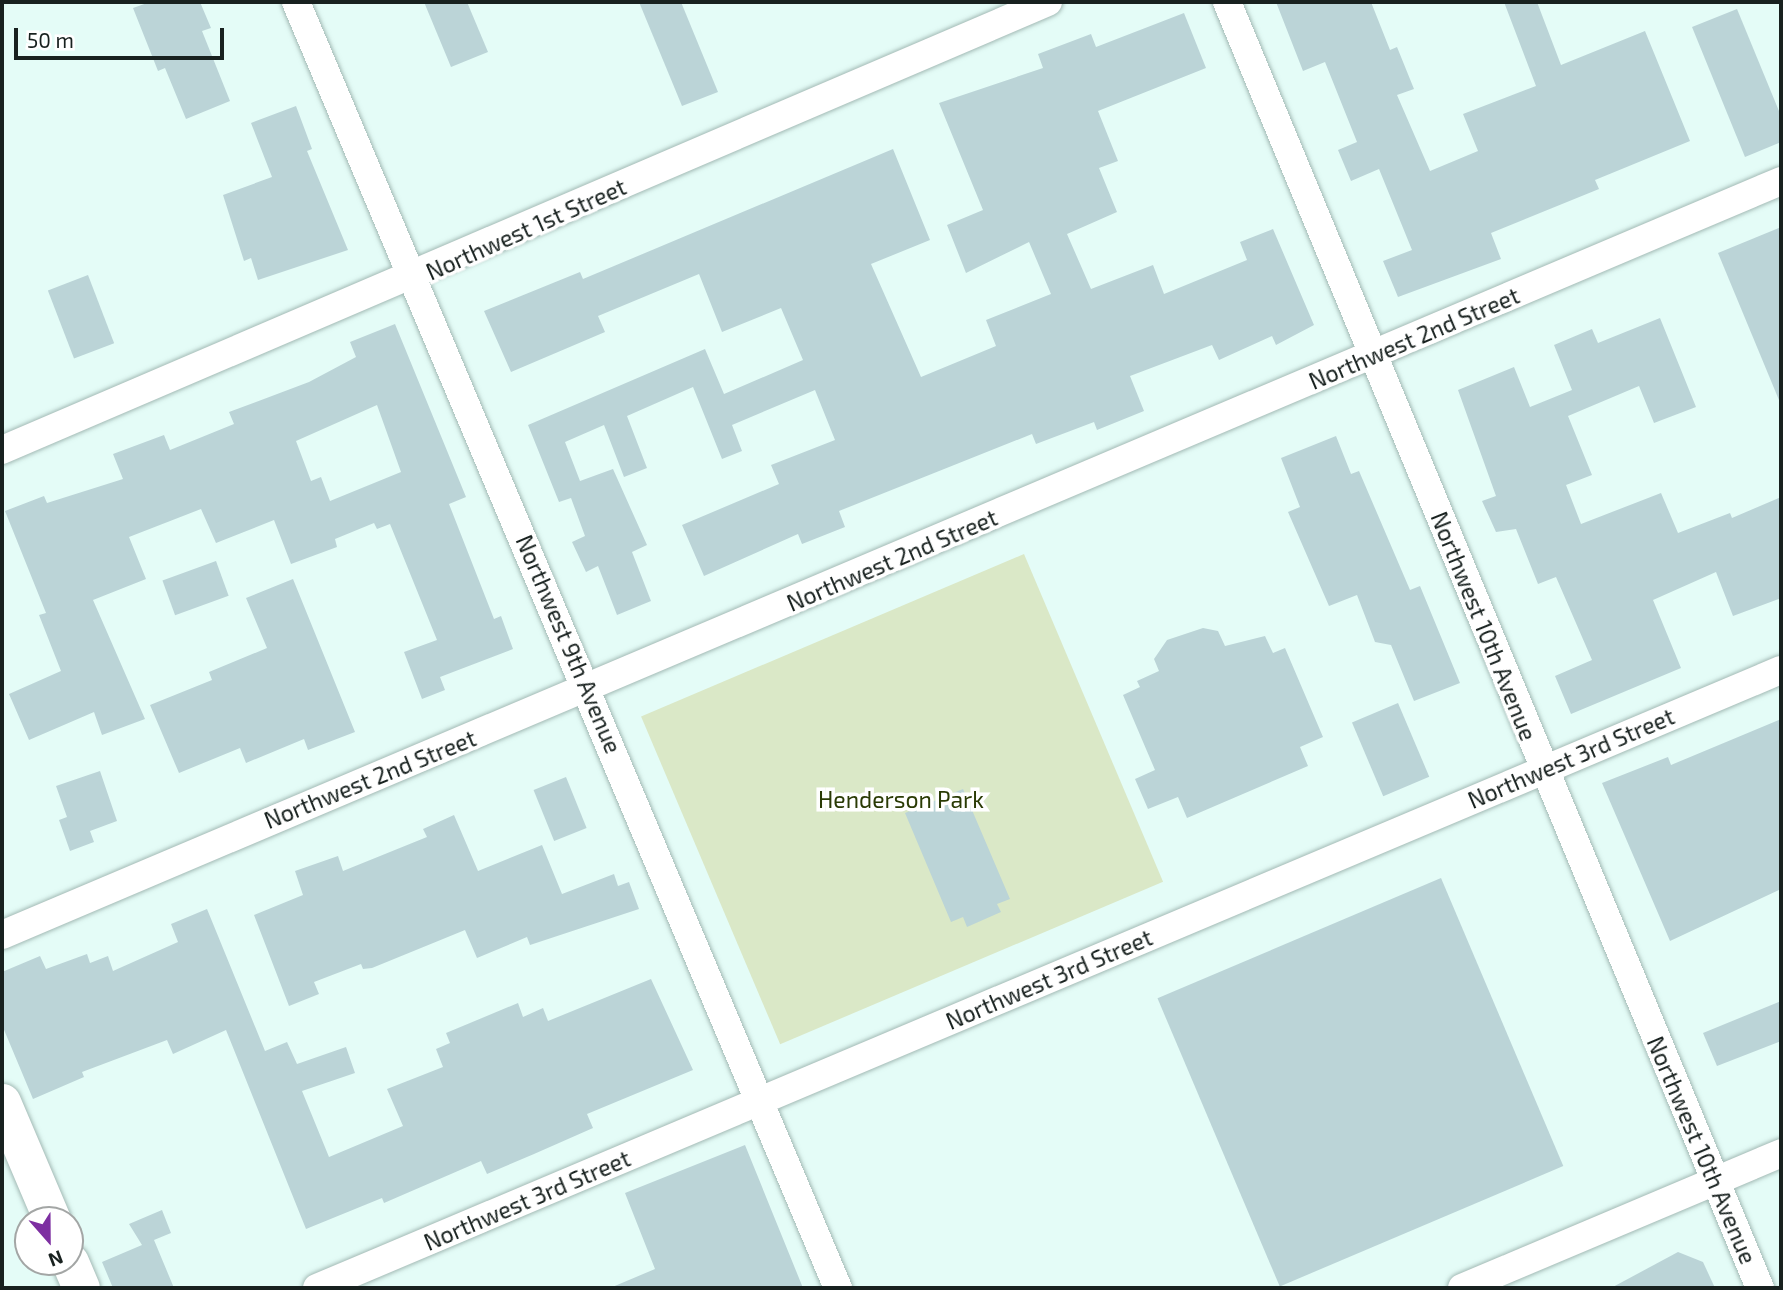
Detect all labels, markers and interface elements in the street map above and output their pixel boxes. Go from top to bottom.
scale bar [18,14,228,58]
text: 50 m [27,27,74,52]
street label: Northwest 1st Street [422,172,630,286]
street label: Northwest 2nd Street [1305,281,1523,395]
street label: Northwest 2nd Street [783,503,1001,617]
street label: Northwest 10th Avenue [1425,507,1543,745]
street label: Northwest 9th Avenue [510,530,628,758]
street label: Northwest 3rd Street [1464,702,1678,814]
street label: Northwest 2nd Street [260,724,480,834]
park label: Henderson Park [818,785,984,813]
street label: Northwest 3rd Street [942,923,1156,1035]
street label: Northwest 10th Avenue [1641,1032,1763,1268]
street label: Northwest 3rd Street [420,1144,634,1256]
north arrow [14,1206,84,1276]
text: N [45,1246,67,1272]

